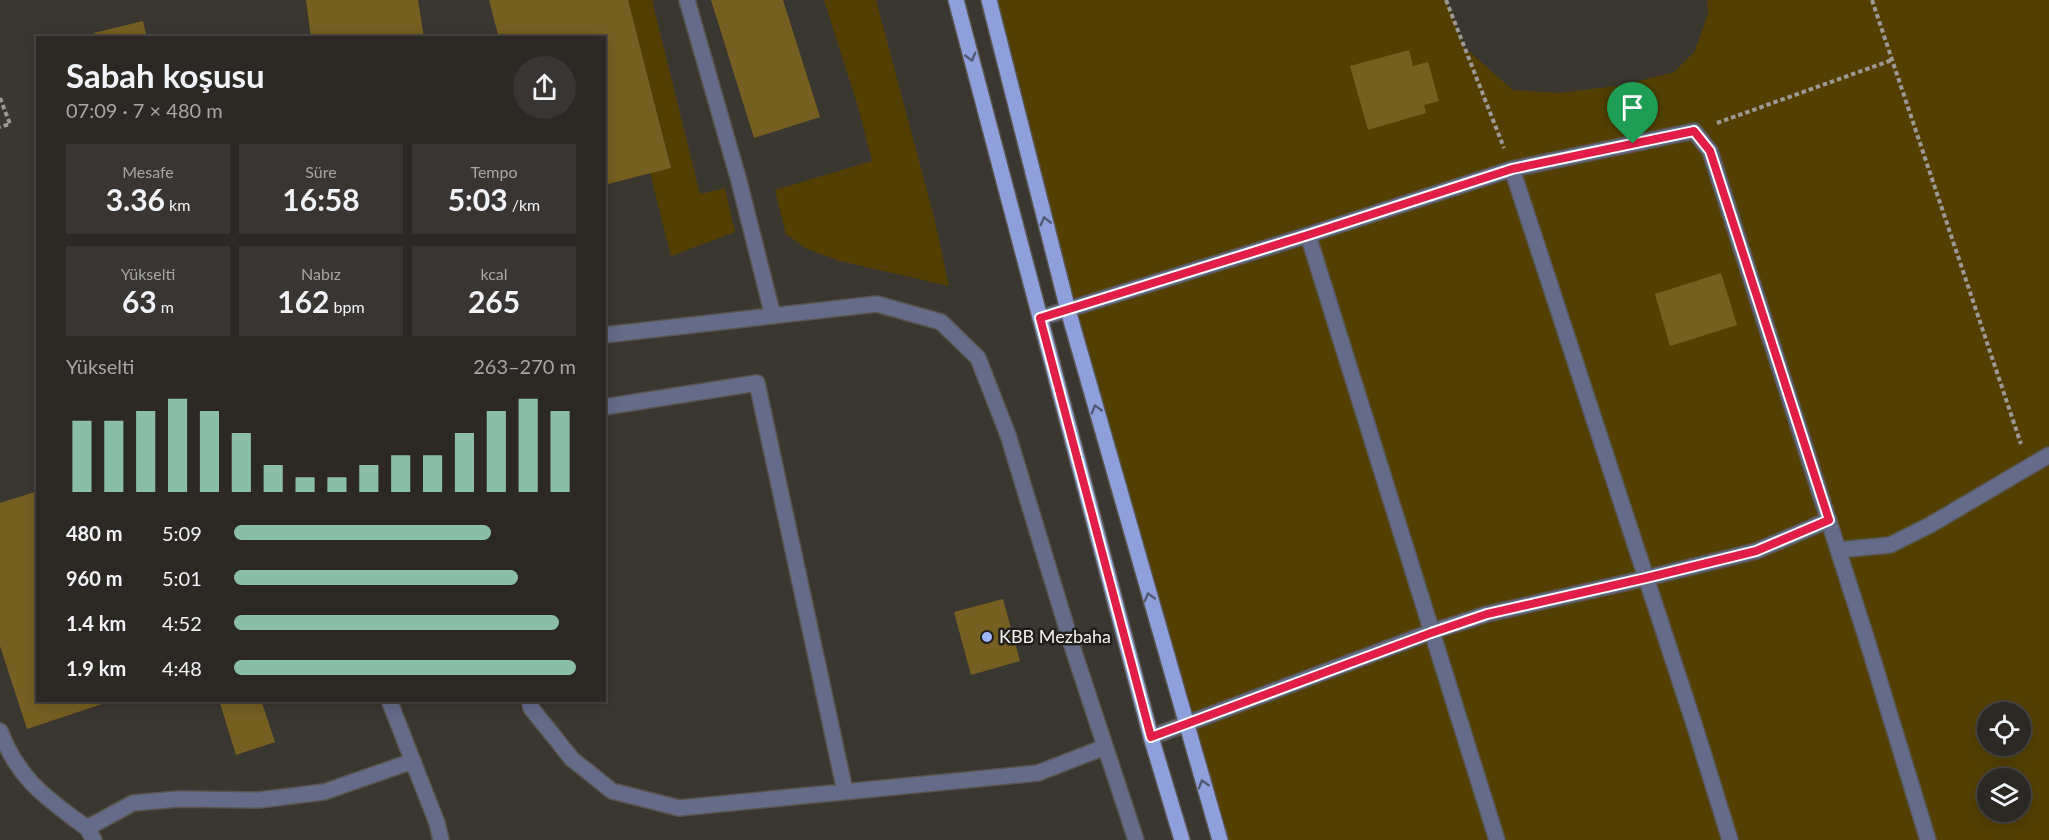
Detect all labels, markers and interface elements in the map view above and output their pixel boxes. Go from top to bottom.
one-way arrow [963,51,976,61]
text: Sabah koşusu [66,55,265,95]
button: share [513,56,576,119]
pin [1607,82,1658,144]
icon: arrive [1616,91,1649,124]
text: 07:09 · 7 × 480 m [66,98,223,122]
text: Mesafe [122,162,174,181]
text: Süre [305,162,337,181]
text: Tempo [470,162,518,181]
text: 3.36 [106,181,165,217]
text: 16:58 [282,181,360,217]
text: 5:03 [448,181,508,217]
text: km [165,195,190,214]
text: /km [508,195,540,214]
one-way arrow [1040,216,1053,226]
text: Yükselti [121,264,175,283]
text: Nabız [301,264,341,283]
text: kcal [480,264,508,283]
text: 63 [122,283,157,319]
text: 162 [277,283,330,319]
text: 265 [468,283,520,319]
text: m [157,297,174,316]
text: bpm [330,297,365,316]
text: Yükselti [66,354,134,378]
text: 263–270 m [473,354,576,378]
one-way arrow [1091,404,1103,415]
text: 480 m [66,521,122,545]
text: 5:09 [162,521,202,545]
text: 960 m [66,566,122,590]
text: 5:01 [162,566,202,590]
one-way arrow [1144,592,1157,602]
text: 1.4 km [66,611,126,635]
text: 4:52 [162,611,202,635]
place label: KBB Mezbaha [999,625,1111,647]
marker: KBB Mezbaha [980,630,994,644]
text: 1.9 km [66,656,126,680]
text: 4:48 [162,656,202,680]
map controls [1977,702,2031,822]
button: locate [1977,702,2031,756]
button: layers [1977,768,2031,822]
one-way arrow [1198,779,1210,790]

